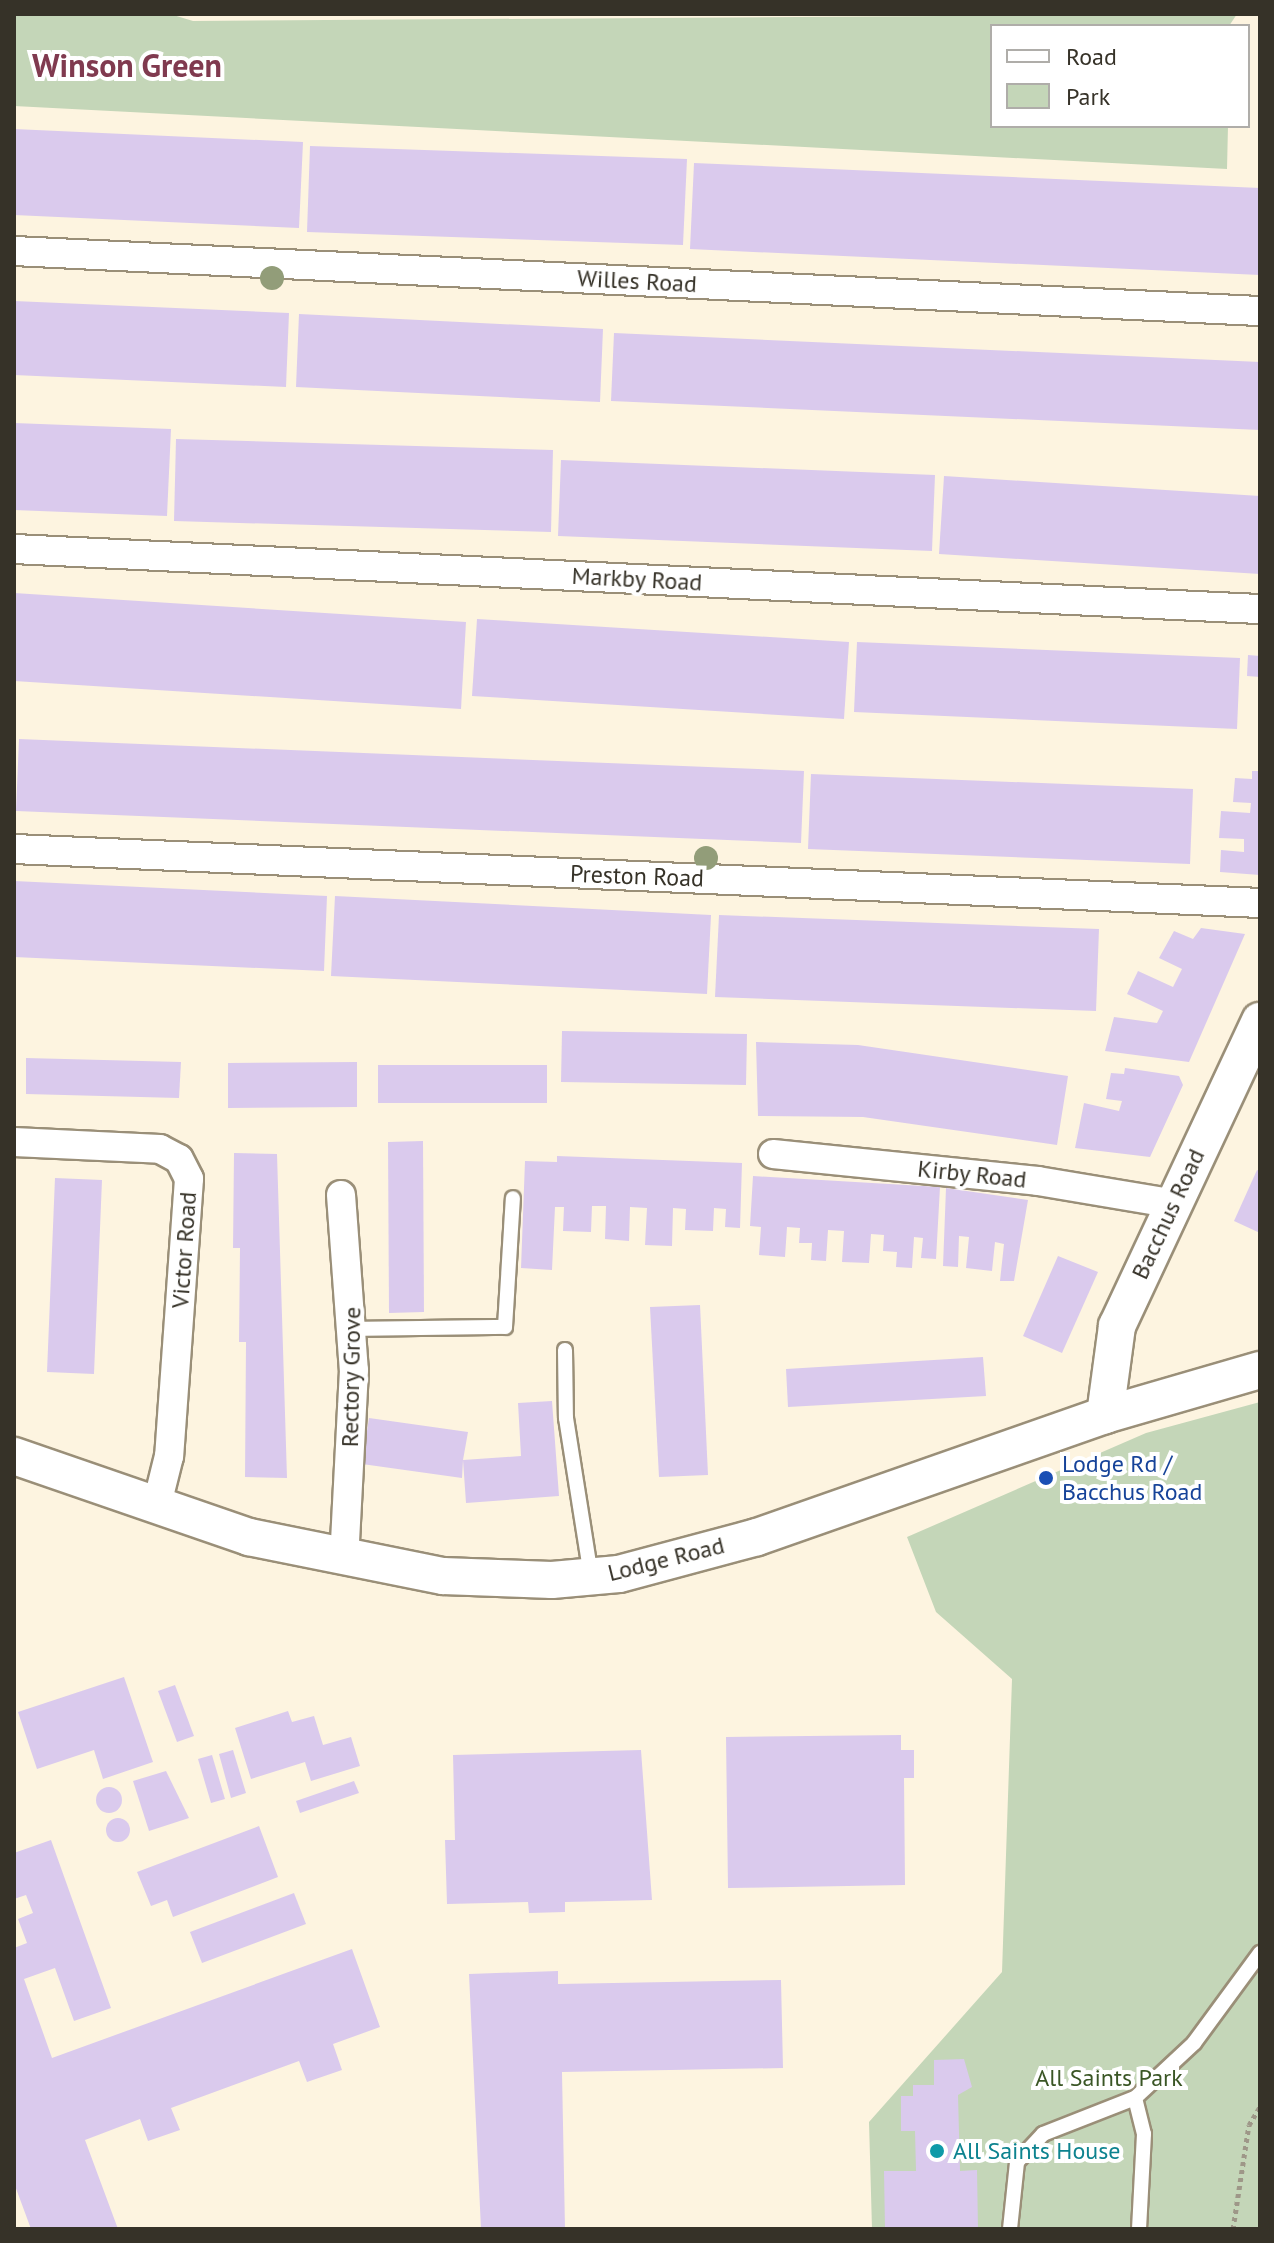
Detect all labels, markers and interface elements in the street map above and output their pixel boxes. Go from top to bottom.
legend [990,24,1250,128]
text: Road [1066,41,1117,72]
district label: Winson Green [32,46,222,84]
text: Park [1066,81,1110,112]
street label: Willes Road [576,263,698,299]
street label: Markby Road [571,561,703,597]
street label: Preston Road [569,859,705,893]
street label: Bacchus Road [1125,1144,1211,1284]
street label: Kirby Road [916,1154,1028,1194]
street label: Victor Road [166,1191,202,1309]
street label: Rectory Grove [335,1306,367,1448]
place label: Lodge Rd / Bacchus Road [1062,1450,1202,1506]
marker: Lodge Rd / Bacchus Road [1037,1469,1055,1487]
street label: Lodge Road [605,1531,727,1587]
park label: All Saints Park [1035,2064,1183,2092]
place label: All Saints House [953,2137,1121,2165]
marker: All Saints House [928,2142,946,2160]

